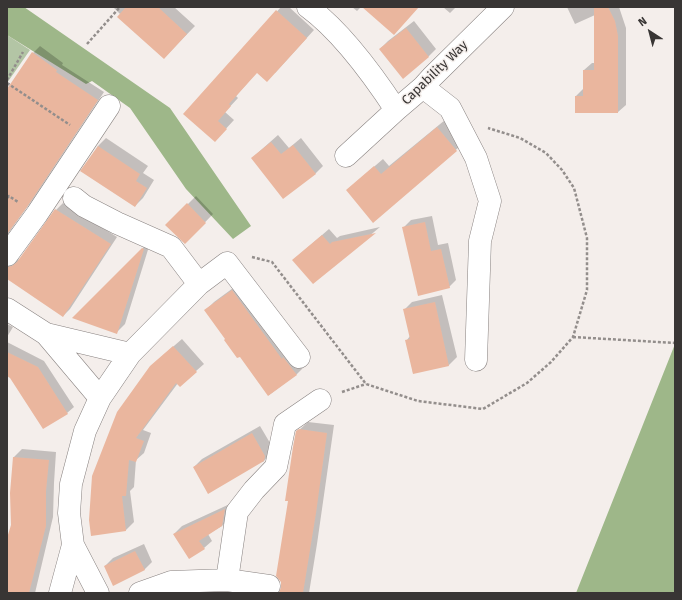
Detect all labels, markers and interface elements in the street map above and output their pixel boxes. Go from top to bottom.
north arrow [630,12,670,52]
text: N [636,14,649,29]
street label: Capability Way [399,38,471,108]

